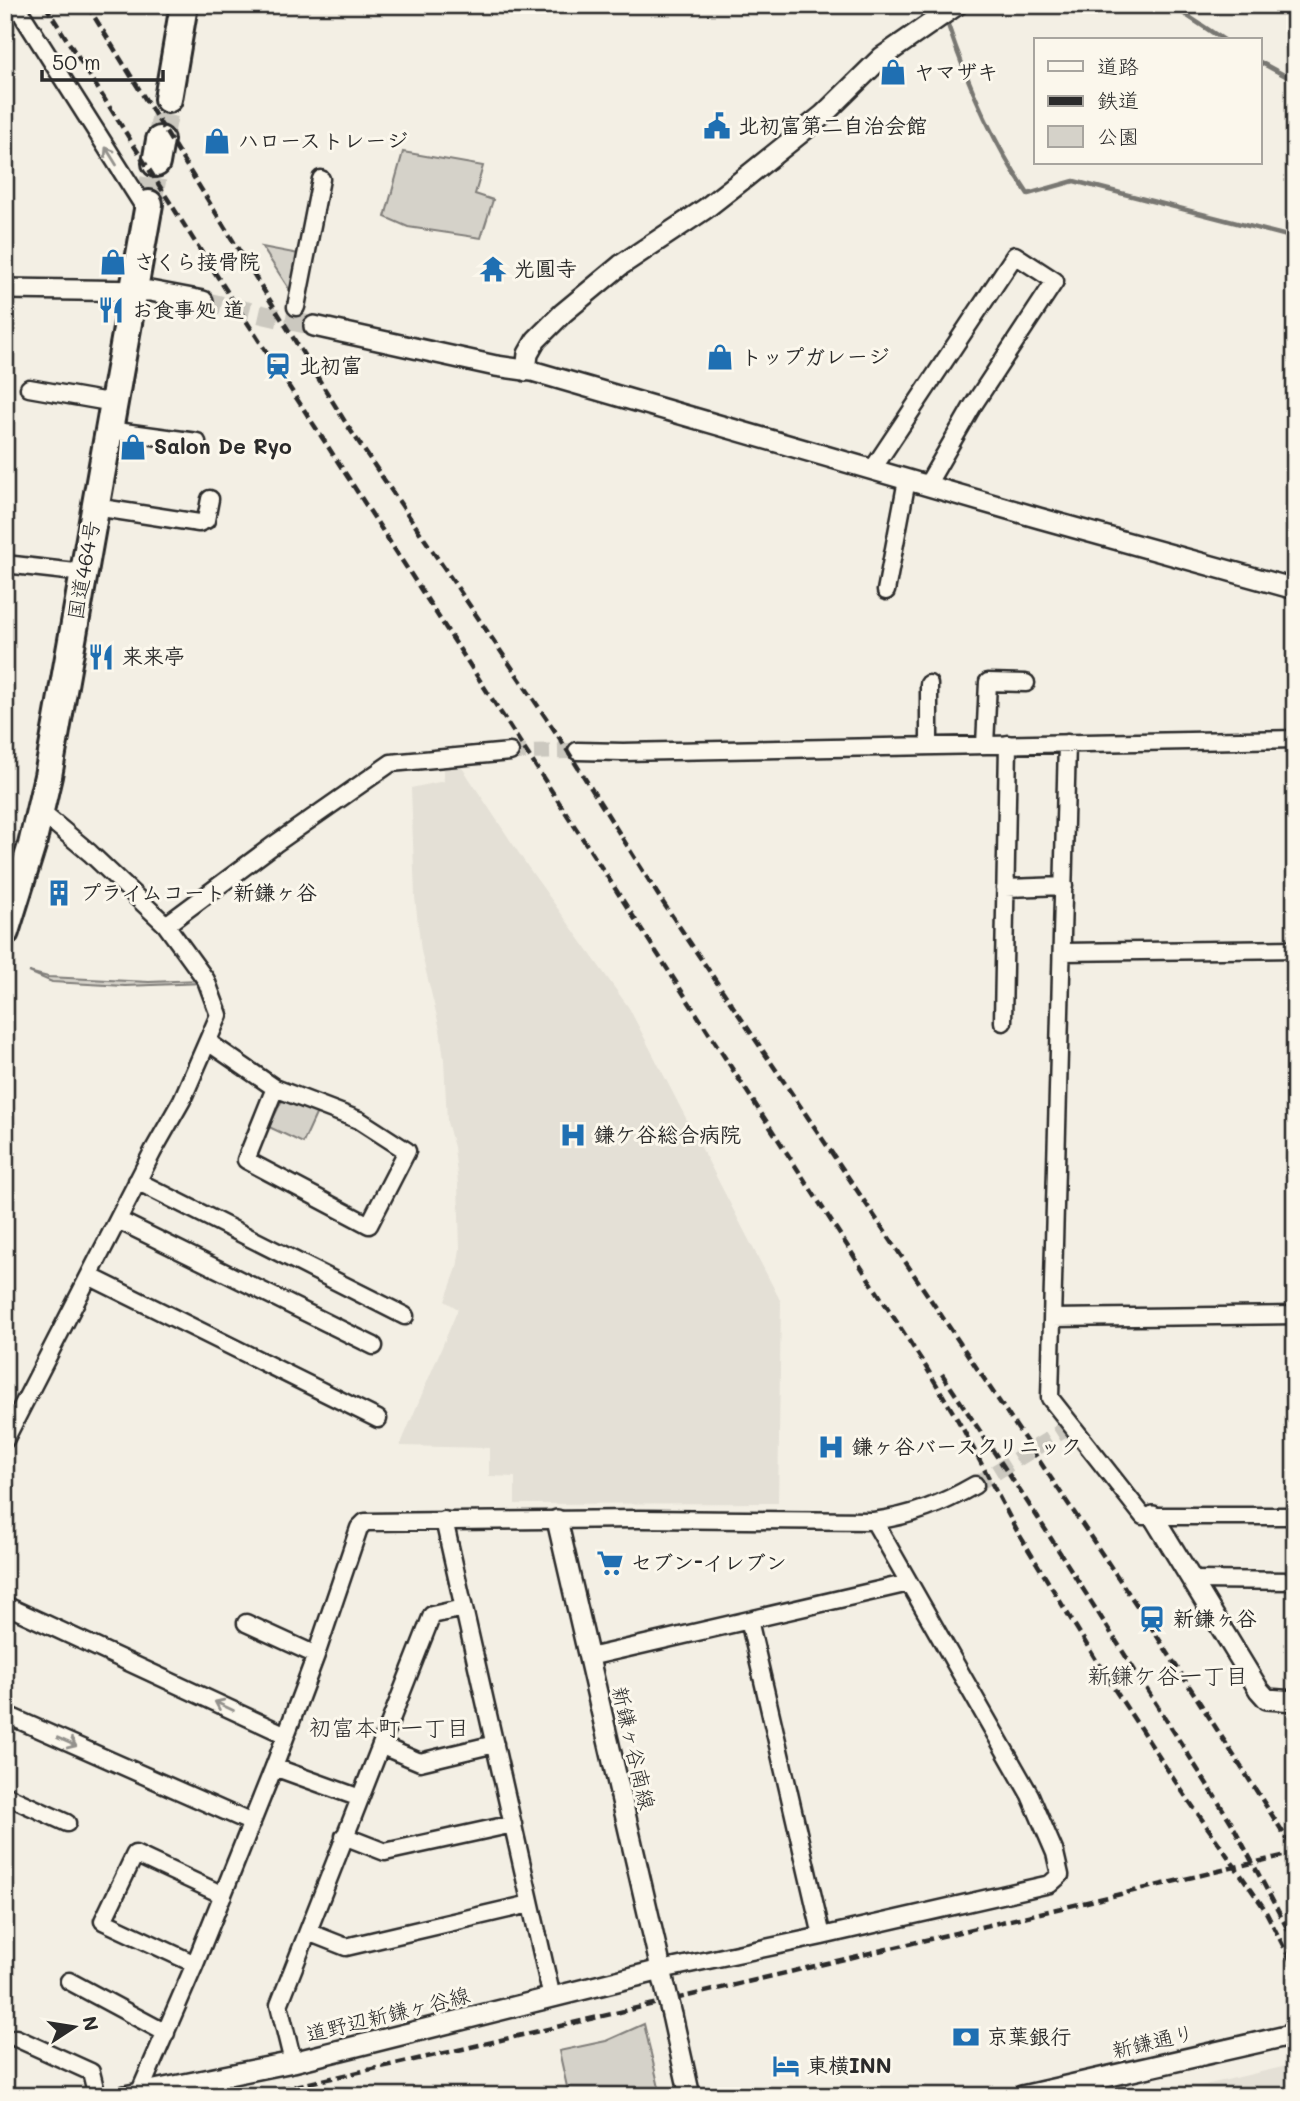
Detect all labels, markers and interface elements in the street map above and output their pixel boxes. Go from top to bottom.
scale bar [42,38,163,82]
legend [1034,38,1262,164]
text: 50 m [52,48,101,75]
text: 道路 [1097,52,1139,79]
shop icon: ヤマザキ [878,57,908,87]
place label: ヤマザキ [914,57,998,84]
text: 鉄道 [1097,86,1139,113]
public building icon: 北初富第二自治会館 [702,111,732,141]
place label: 北初富第二自治会館 [738,111,927,138]
text: 公園 [1097,122,1139,149]
shop icon: ハローストレージ [202,126,232,156]
place label: ハローストレージ [238,126,408,153]
one-way arrow [104,146,118,166]
shop icon: さくら接骨院 [98,247,128,277]
place label: さくら接骨院 [134,247,260,274]
temple icon: 光圓寺 [478,254,508,284]
place label: 光圓寺 [514,254,577,281]
restaurant icon: お食事処 道 [96,295,126,325]
place label: お食事処 道 [132,295,245,322]
shop icon: トップガレージ [705,342,735,372]
place label: トップガレージ [741,342,889,369]
station icon: 北初富 [263,351,293,381]
place label: 北初富 [299,351,362,378]
shop icon: Salon De Ryo [118,432,148,462]
place label: Salon De Ryo [154,432,292,460]
street label: 国道464号 [61,518,105,621]
restaurant icon: 来来亭 [86,642,116,672]
place label: 来来亭 [122,642,185,669]
building icon: プライムコート 新鎌ヶ谷 [44,878,74,908]
place label: プライムコート 新鎌ヶ谷 [80,878,317,905]
hospital icon: 鎌ケ谷総合病院 [558,1120,588,1150]
place label: 鎌ケ谷総合病院 [594,1120,741,1147]
hospital icon: 鎌ヶ谷バースクリニック [816,1432,846,1462]
place label: 鎌ヶ谷バースクリニック [852,1432,1082,1459]
supermarket icon: セブン-イレブン [595,1548,625,1578]
place label: セブン-イレブン [631,1548,787,1575]
station icon: 新鎌ヶ谷 [1137,1604,1167,1634]
place label: 新鎌ヶ谷 [1173,1604,1257,1631]
district label: 新鎌ケ谷一丁目 [1088,1660,1249,1690]
street label: 新鎌ヶ谷南線 [607,1683,662,1812]
one-way arrow [214,1699,235,1713]
district label: 初富本町一丁目 [309,1712,470,1742]
one-way arrow [56,1736,78,1749]
street label: 道野辺新鎌ヶ谷線 [303,1980,472,2047]
north arrow [38,1993,108,2062]
text: N [77,2014,105,2033]
street label: 新鎌通り [1109,2018,1197,2063]
bank icon: 京葉銀行 [951,2022,981,2052]
place label: 京葉銀行 [987,2022,1071,2049]
hotel icon: 東横INN [771,2051,801,2081]
place label: 東横INN [807,2051,892,2078]

